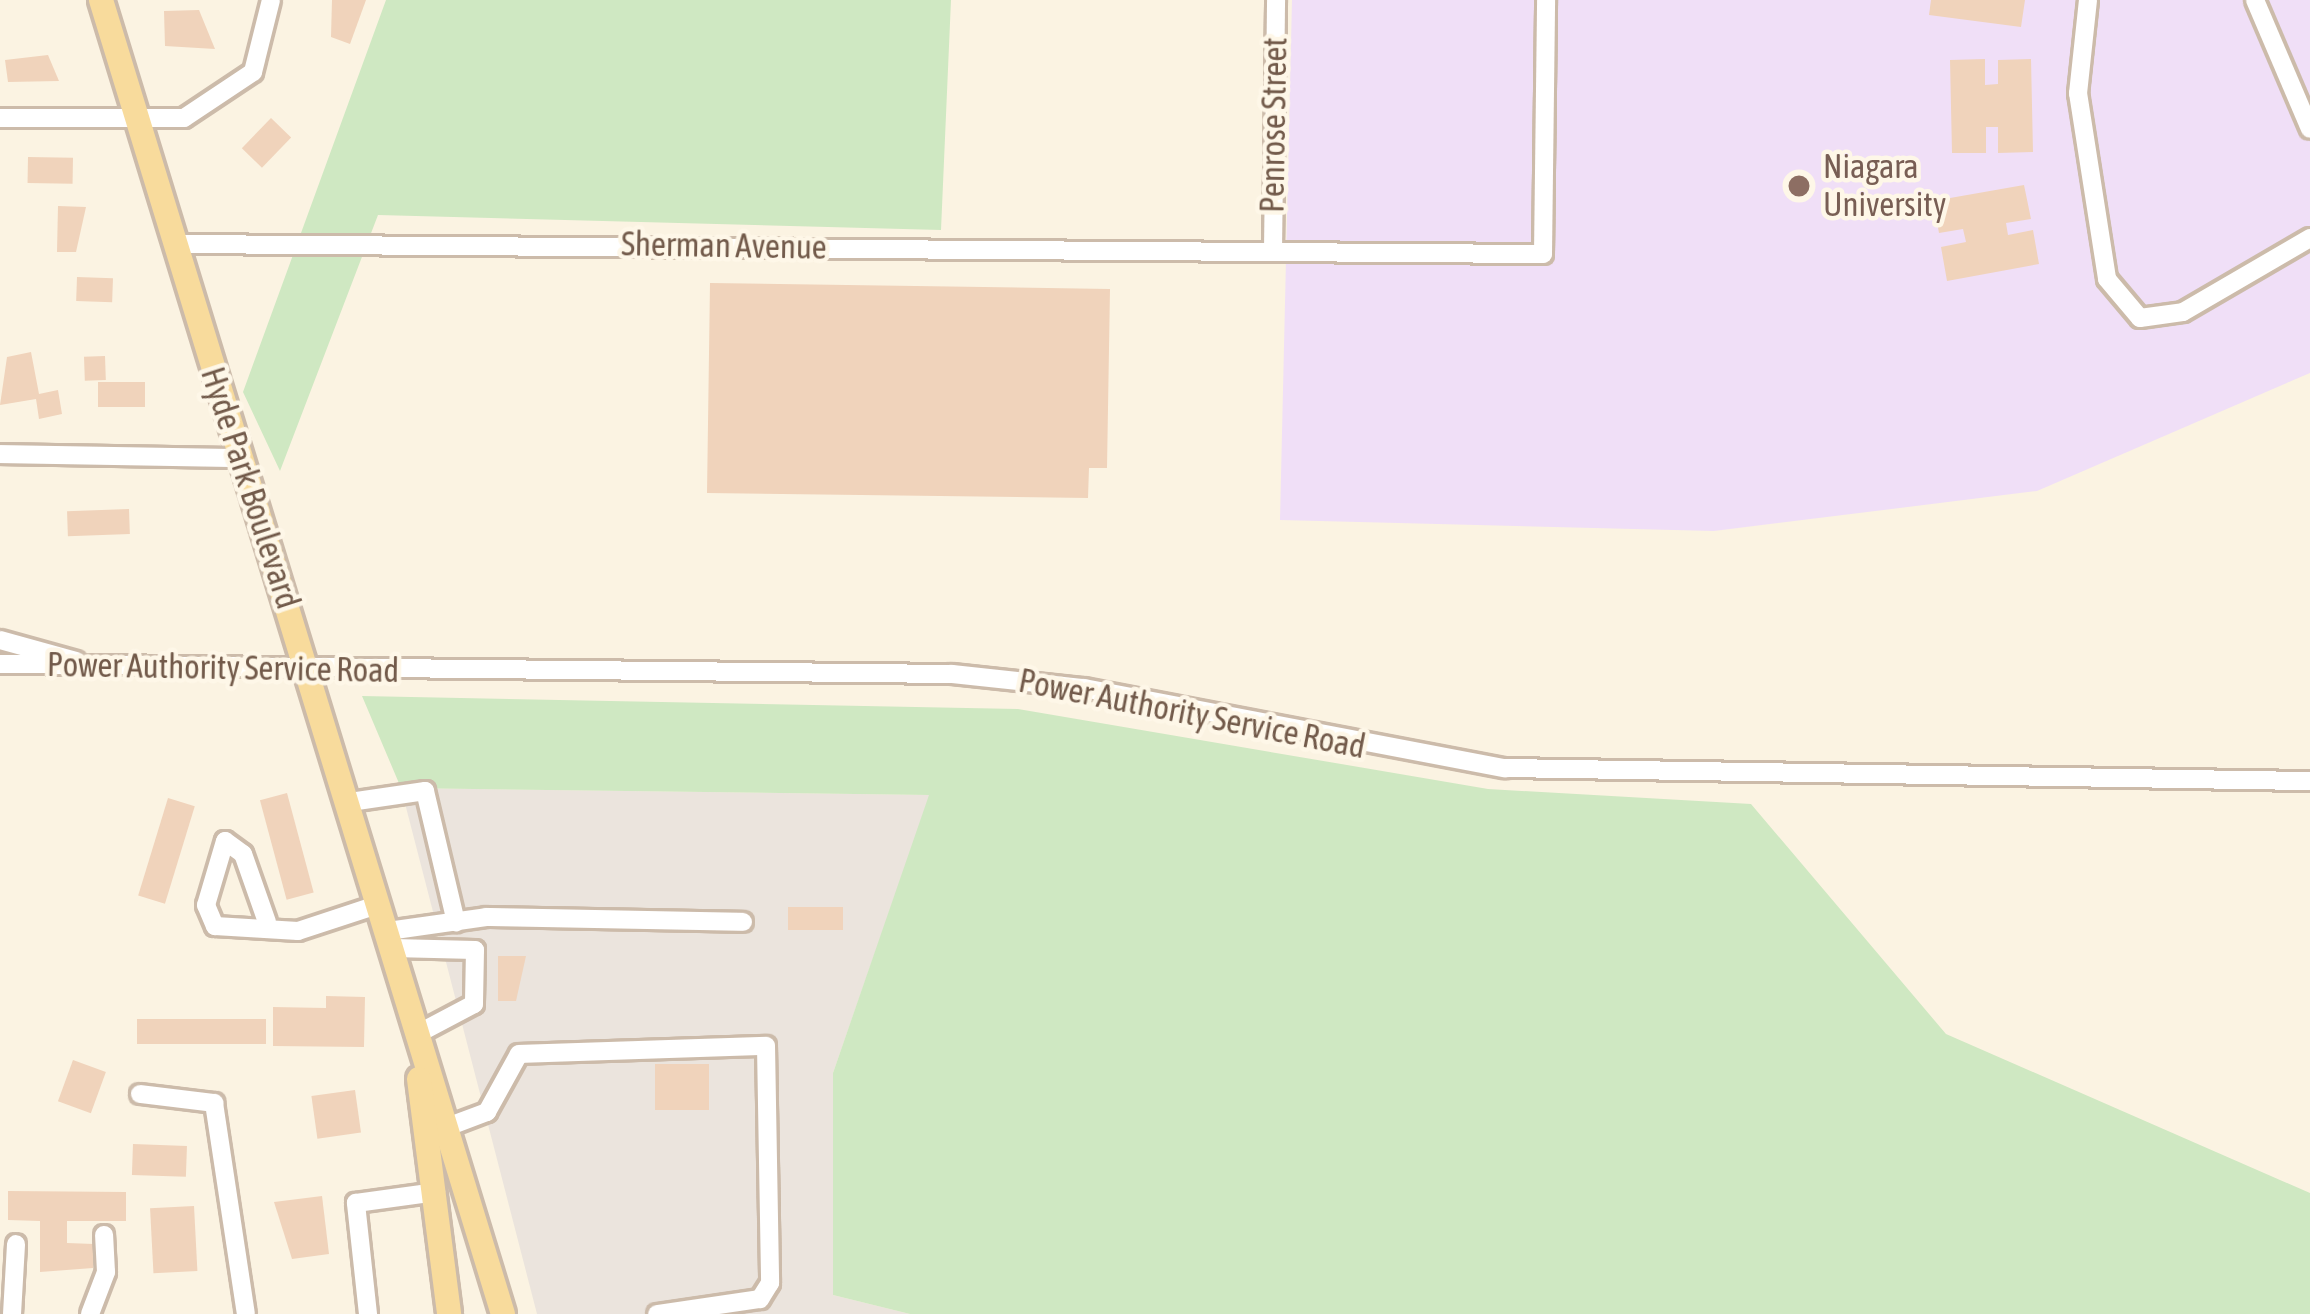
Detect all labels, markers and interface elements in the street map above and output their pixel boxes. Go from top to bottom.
street label: Penrose Street [1253,37,1295,213]
place label: Niagara University [1823,147,1946,225]
marker: Niagara University [1786,173,1812,199]
street label: Sherman Avenue [621,224,827,268]
street label: Hyde Park Boulevard [192,362,308,614]
street label: Power Authority Service Road [47,645,399,691]
street label: Power Authority Service Road [1015,661,1369,767]

